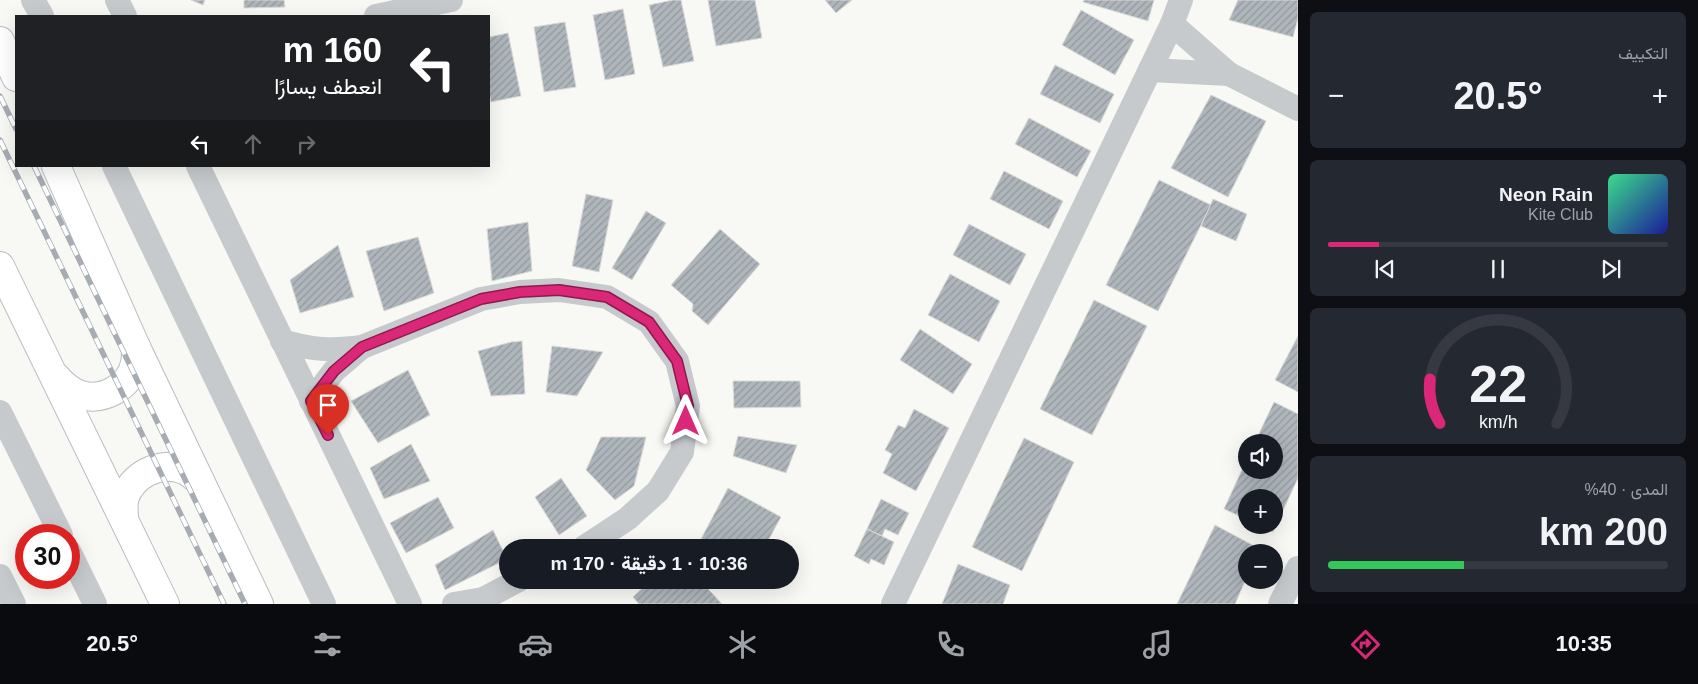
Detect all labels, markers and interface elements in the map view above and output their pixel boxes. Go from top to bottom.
text: 160 m [283,30,382,69]
icon: left [400,35,465,100]
text: التكييف [1618,45,1668,62]
text: انعطف يسارًا [274,74,382,99]
text: 20.5° [1453,75,1543,117]
text: − [1328,80,1344,111]
text: + [1652,80,1668,111]
icon: left [186,130,214,158]
icon: ahead [239,130,267,158]
icon: right [292,130,320,158]
text: Neon Rain [1499,184,1593,205]
text: Kite Club [1528,206,1593,223]
icon: previous [1371,255,1399,283]
icon: pause [1484,255,1512,283]
icon: next [1597,255,1625,283]
text: 22 [1469,355,1527,413]
pin [307,384,349,435]
icon: arrive [314,391,342,419]
position arrow [659,394,711,446]
text: km/h [1479,412,1517,432]
map controls [1238,434,1283,589]
button: sound [1238,434,1283,479]
text: المدى · 40% [1584,481,1668,498]
button: + [1238,489,1283,534]
text: 200 km [1539,511,1668,553]
speed limit sign: 30 [15,524,80,589]
button: − [1238,544,1283,589]
text: 10:36 · 1 دقيقة · 170 m [550,553,748,574]
icon: filters [310,627,345,662]
icon: car [518,627,553,662]
icon: climate [725,627,760,662]
icon: phone [933,627,968,662]
icon: music [1140,627,1175,662]
icon: directions [1348,627,1383,662]
text: 20.5° [86,631,138,656]
text: 10:35 [1555,631,1612,656]

